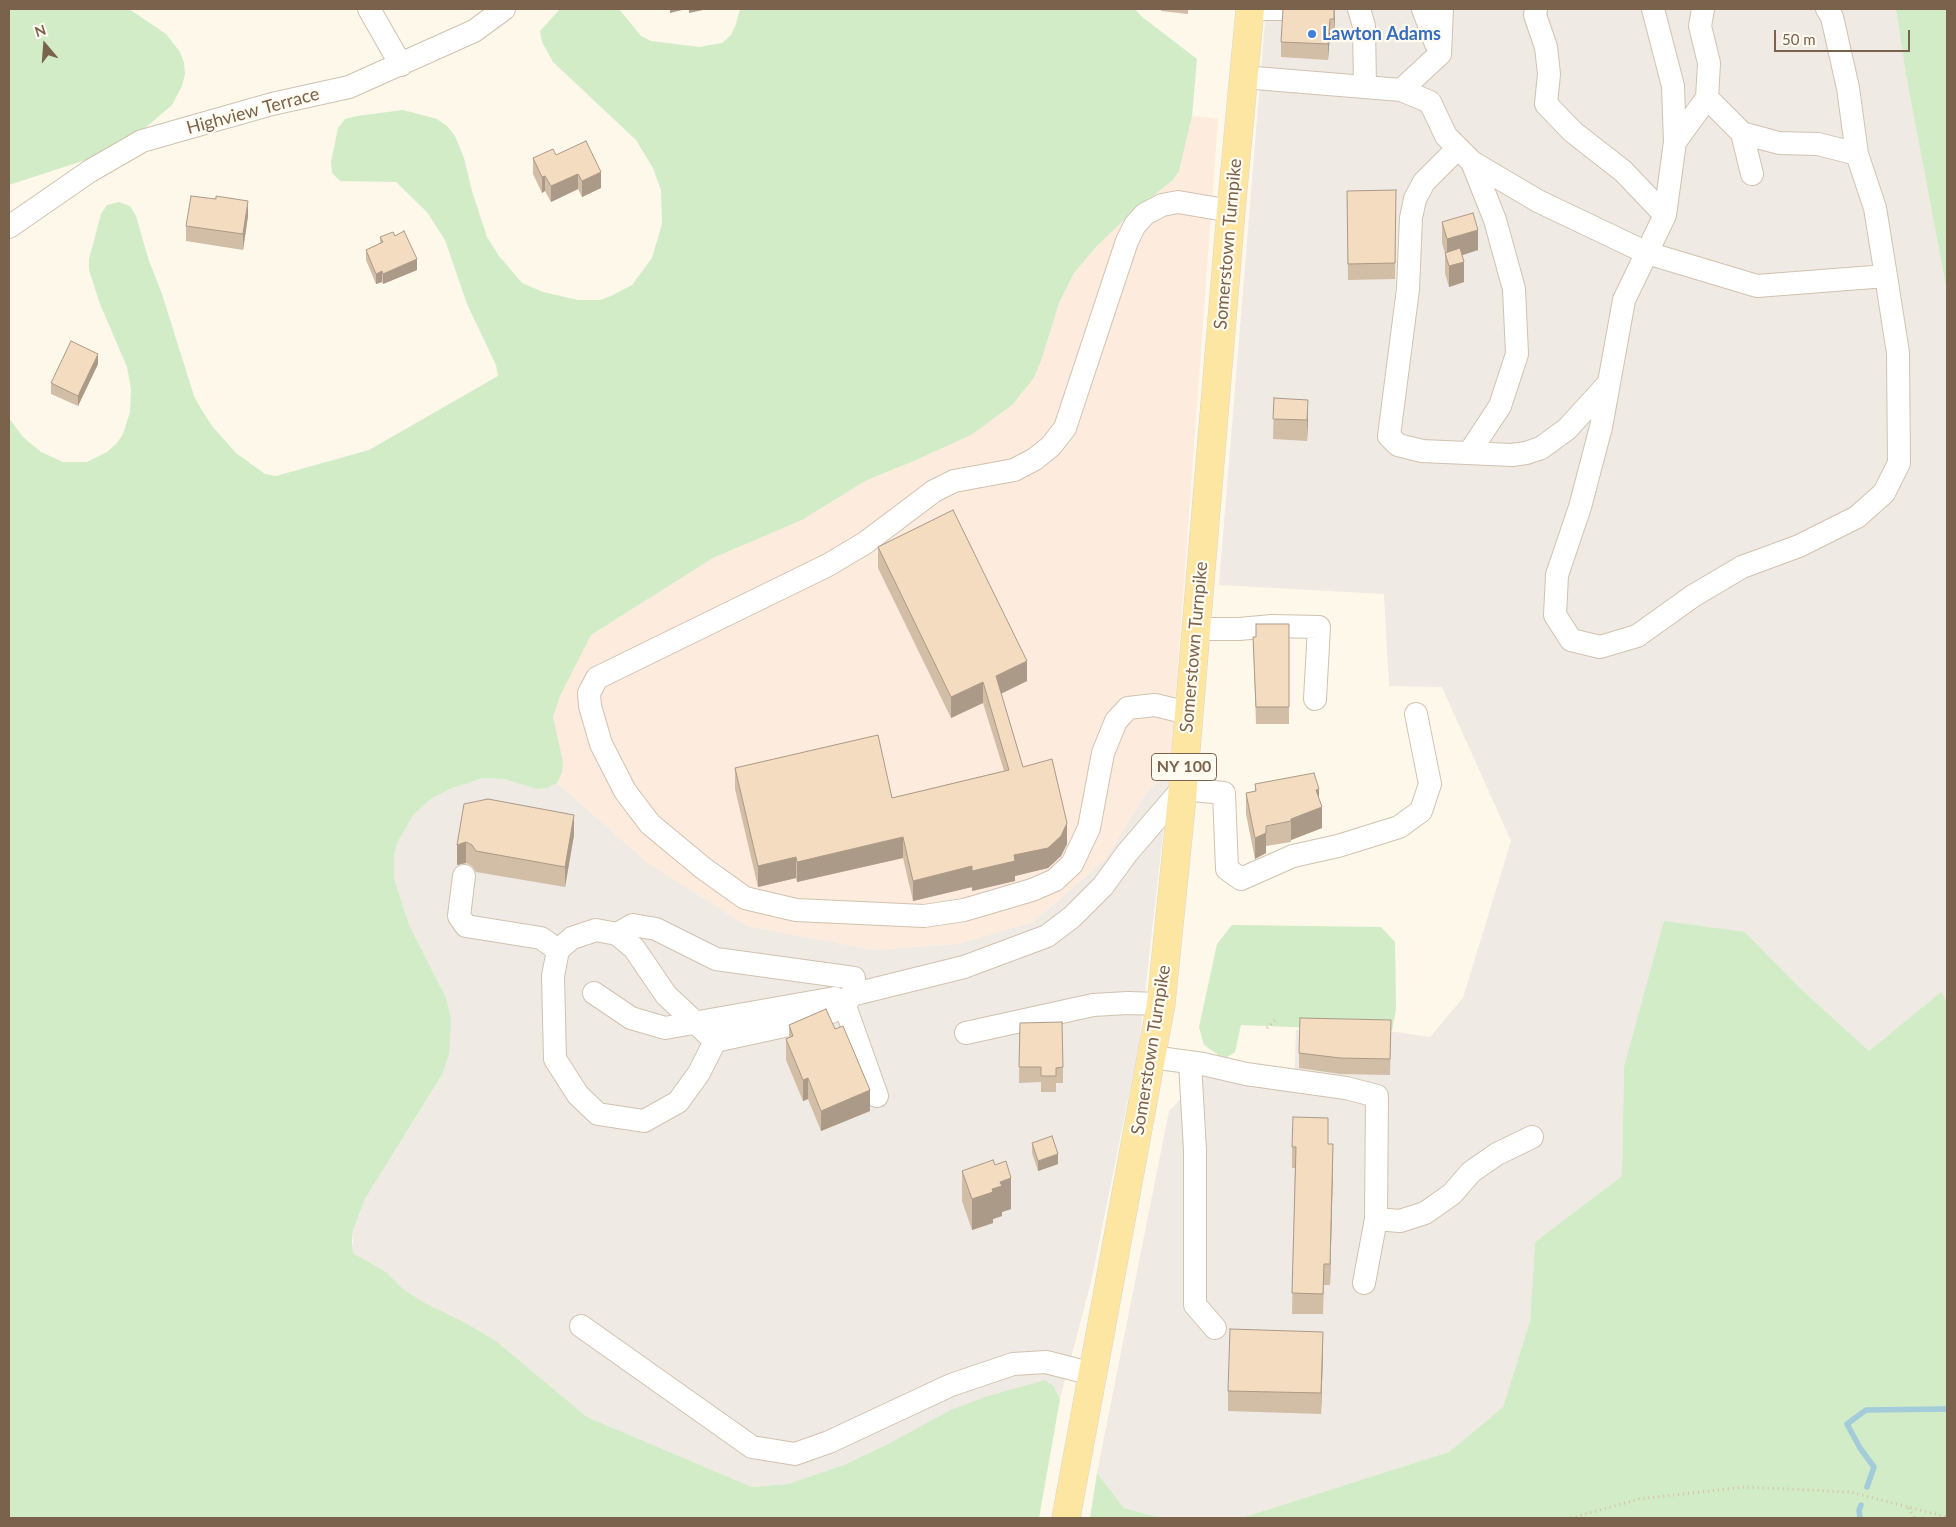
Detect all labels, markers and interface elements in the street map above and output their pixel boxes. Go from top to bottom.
north arrow [20,20,70,70]
scale bar [1776,20,1912,52]
text: N [32,21,48,40]
place label: Lawton Adams [1322,23,1441,45]
marker: Lawton Adams [1306,28,1318,40]
text: 50 m [1782,30,1816,48]
street label: Highview Terrace [184,83,322,139]
street label: Somerstown Turnpike [1210,158,1246,330]
street label: Somerstown Turnpike [1176,561,1212,733]
road number: NY 100 [1152,754,1216,780]
street label: Somerstown Turnpike [1127,964,1175,1136]

